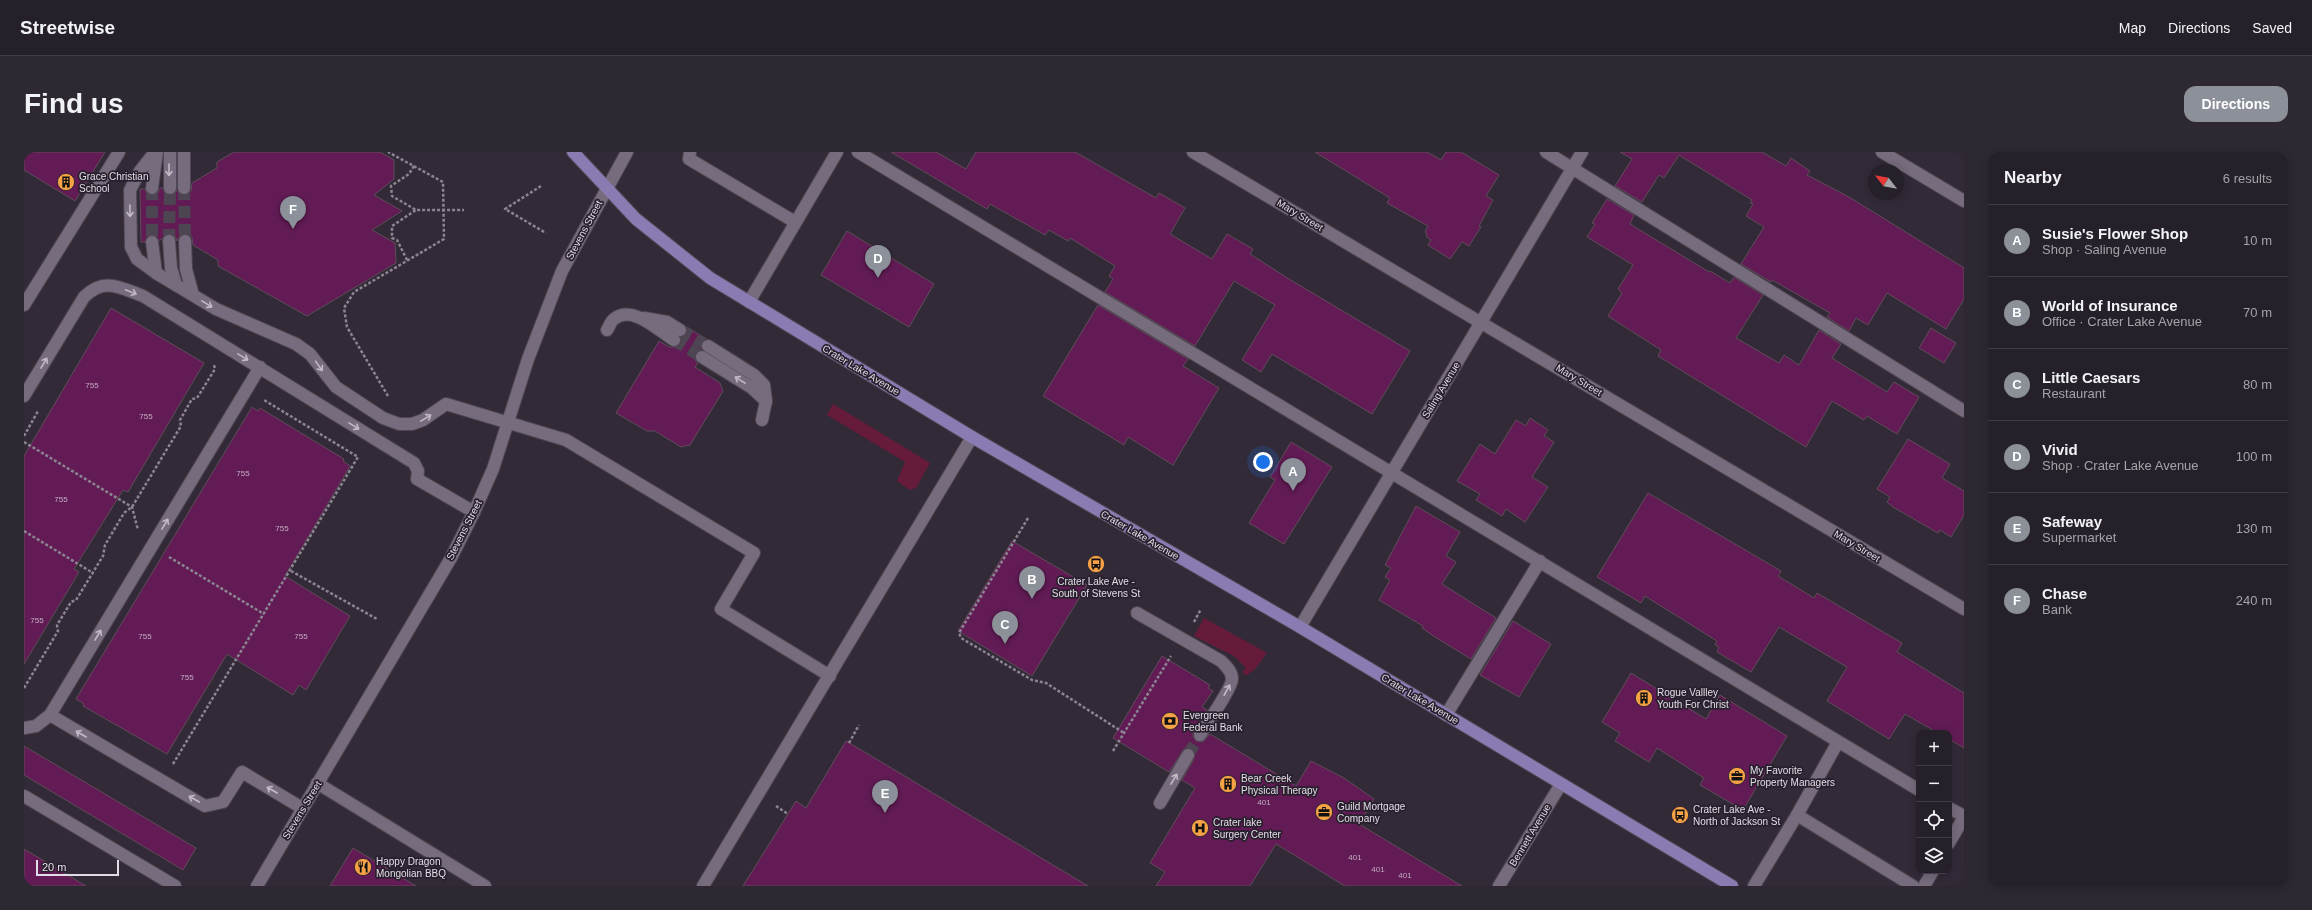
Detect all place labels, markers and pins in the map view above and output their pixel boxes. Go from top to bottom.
place label: Grace Christian School [79,171,148,194]
building icon: Grace Christian School [56,172,76,192]
pin: F [280,196,306,229]
pin: D [865,245,891,278]
pin: A [1280,458,1306,491]
bus stop icon: Crater Lake Ave - South of Stevens St [1086,554,1106,574]
pin: B [1019,566,1045,599]
place label: Crater Lake Ave - South of Stevens St [1052,576,1140,599]
pin: C [992,611,1018,644]
place label: Rogue Vallley Youth For Christ [1657,687,1729,710]
building icon: Rogue Vallley Youth For Christ [1634,688,1654,708]
place label: Evergreen Federal Bank [1183,710,1243,733]
bank icon: Evergreen Federal Bank [1160,711,1180,731]
place label: My Favorite Property Managers [1750,765,1835,788]
office icon: My Favorite Property Managers [1727,766,1747,786]
place label: Bear Creek Physical Therapy [1241,773,1318,796]
building icon: Bear Creek Physical Therapy [1218,774,1238,794]
pin: E [872,780,898,813]
place label: Guild Mortgage Company [1337,801,1406,824]
office icon: Guild Mortgage Company [1314,802,1334,822]
place label: Crater Lake Ave - North of Jackson St [1693,804,1780,827]
bus stop icon: Crater Lake Ave - North of Jackson St [1670,805,1690,825]
place label: Crater lake Surgery Center [1213,817,1281,840]
hospital icon: Crater lake Surgery Center [1190,818,1210,838]
place label: Happy Dragon Mongolian BBQ [376,856,446,879]
restaurant icon: Happy Dragon Mongolian BBQ [353,857,373,877]

